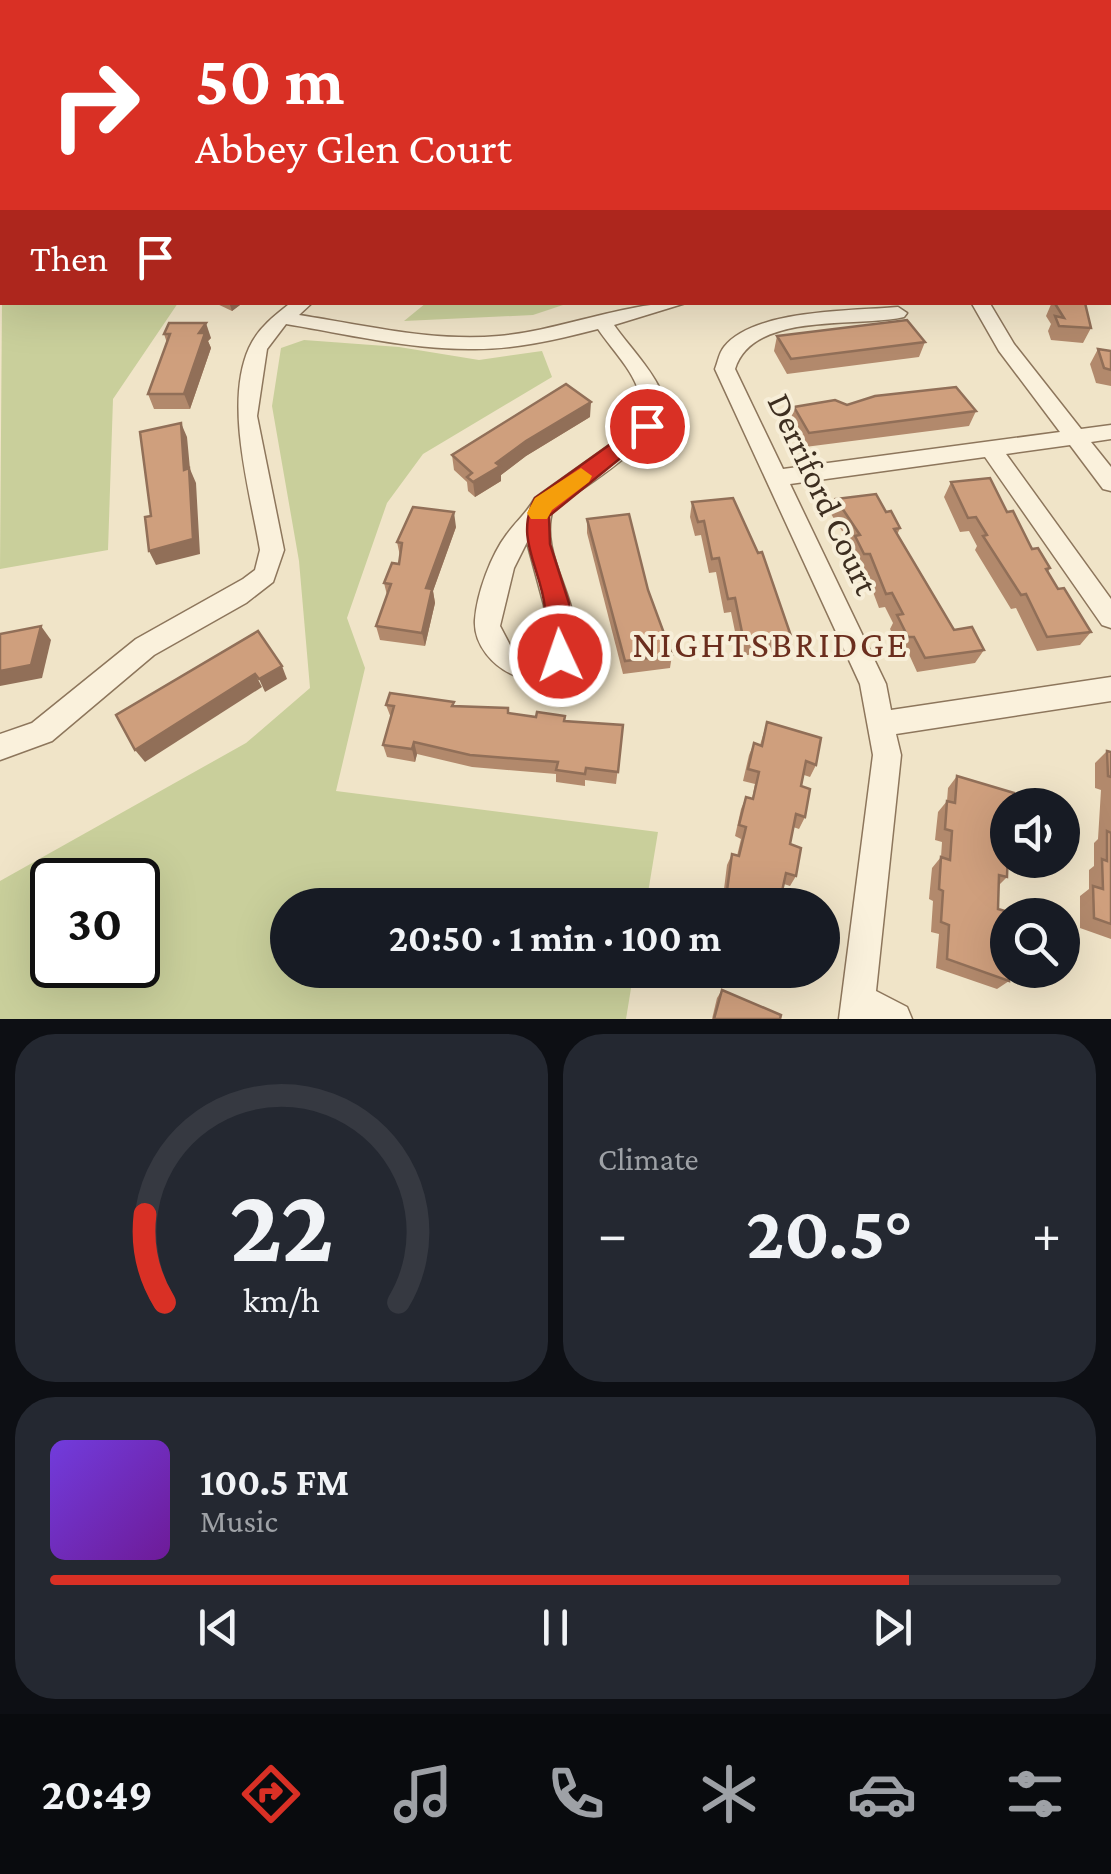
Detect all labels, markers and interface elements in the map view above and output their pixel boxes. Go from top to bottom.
icon: right [30,40,160,170]
text: 50 m [195,41,345,119]
text: Abbey Glen Court [195,123,512,173]
icon: arrive [128,230,183,285]
text: Then [30,237,108,279]
pin [605,384,690,469]
street label: Derriford Court [759,387,887,601]
icon: arrive [620,399,675,454]
position arrow [508,604,612,708]
district label: NIGHTSBRIDGE [632,623,910,665]
map controls [990,788,1080,988]
button: sound [990,788,1080,878]
speed limit sign: 30 [30,858,160,988]
button: search [990,898,1080,988]
text: 20:50 · 1 min · 100 m [389,917,721,959]
text: Climate [598,1141,699,1177]
text: 22 [229,1167,334,1282]
text: 20.5° [746,1191,913,1274]
text: − [598,1203,627,1264]
text: + [1032,1203,1061,1264]
text: km/h [243,1280,320,1320]
text: 100.5 FM [200,1461,349,1503]
text: Music [200,1503,278,1539]
icon: previous [191,1600,246,1655]
icon: pause [528,1600,583,1655]
icon: next [865,1600,920,1655]
icon: directions [236,1759,306,1829]
icon: music [388,1759,458,1829]
icon: phone [541,1759,611,1829]
icon: climate [694,1759,764,1829]
icon: car [847,1759,917,1829]
icon: filters [1000,1759,1070,1829]
text: 20:49 [41,1769,153,1819]

